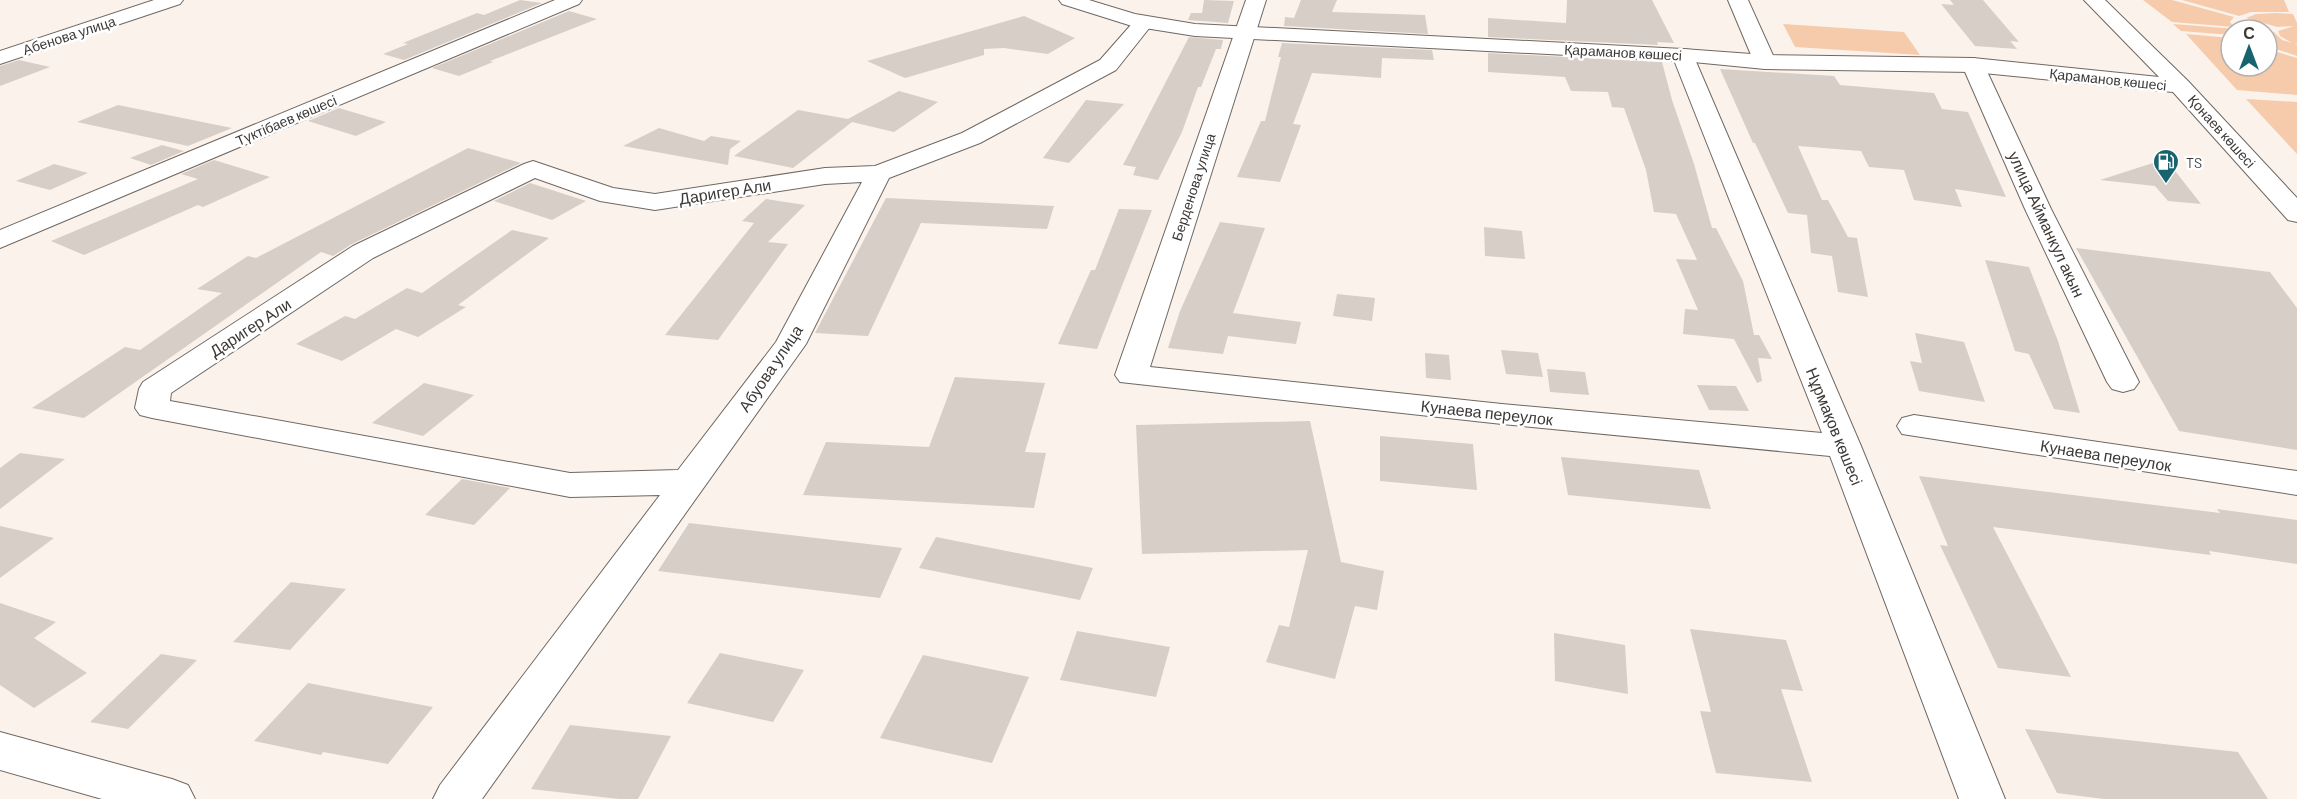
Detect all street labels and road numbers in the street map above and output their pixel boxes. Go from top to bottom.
street label: Абенова улица [20,12,118,58]
street label: Қараманов көшесі [1564,40,1682,64]
street label: Қараманов көшесі [2049,64,2167,94]
street label: Түктібаев көшесі [233,91,339,149]
street label: Қонаев көшесі [2185,91,2259,171]
street label: Берденова улица [1168,131,1218,243]
street label: улица Айманкул акын [2005,148,2089,300]
street label: Даригер Али [678,174,772,208]
street label: Даригер Али [206,294,294,360]
street label: Абуова улица [734,321,806,415]
street label: Нұрмақов көшесі [1803,364,1867,488]
street label: Кунаева переулок [1420,396,1555,428]
street label: Кунаева переулок [2039,435,2174,475]

